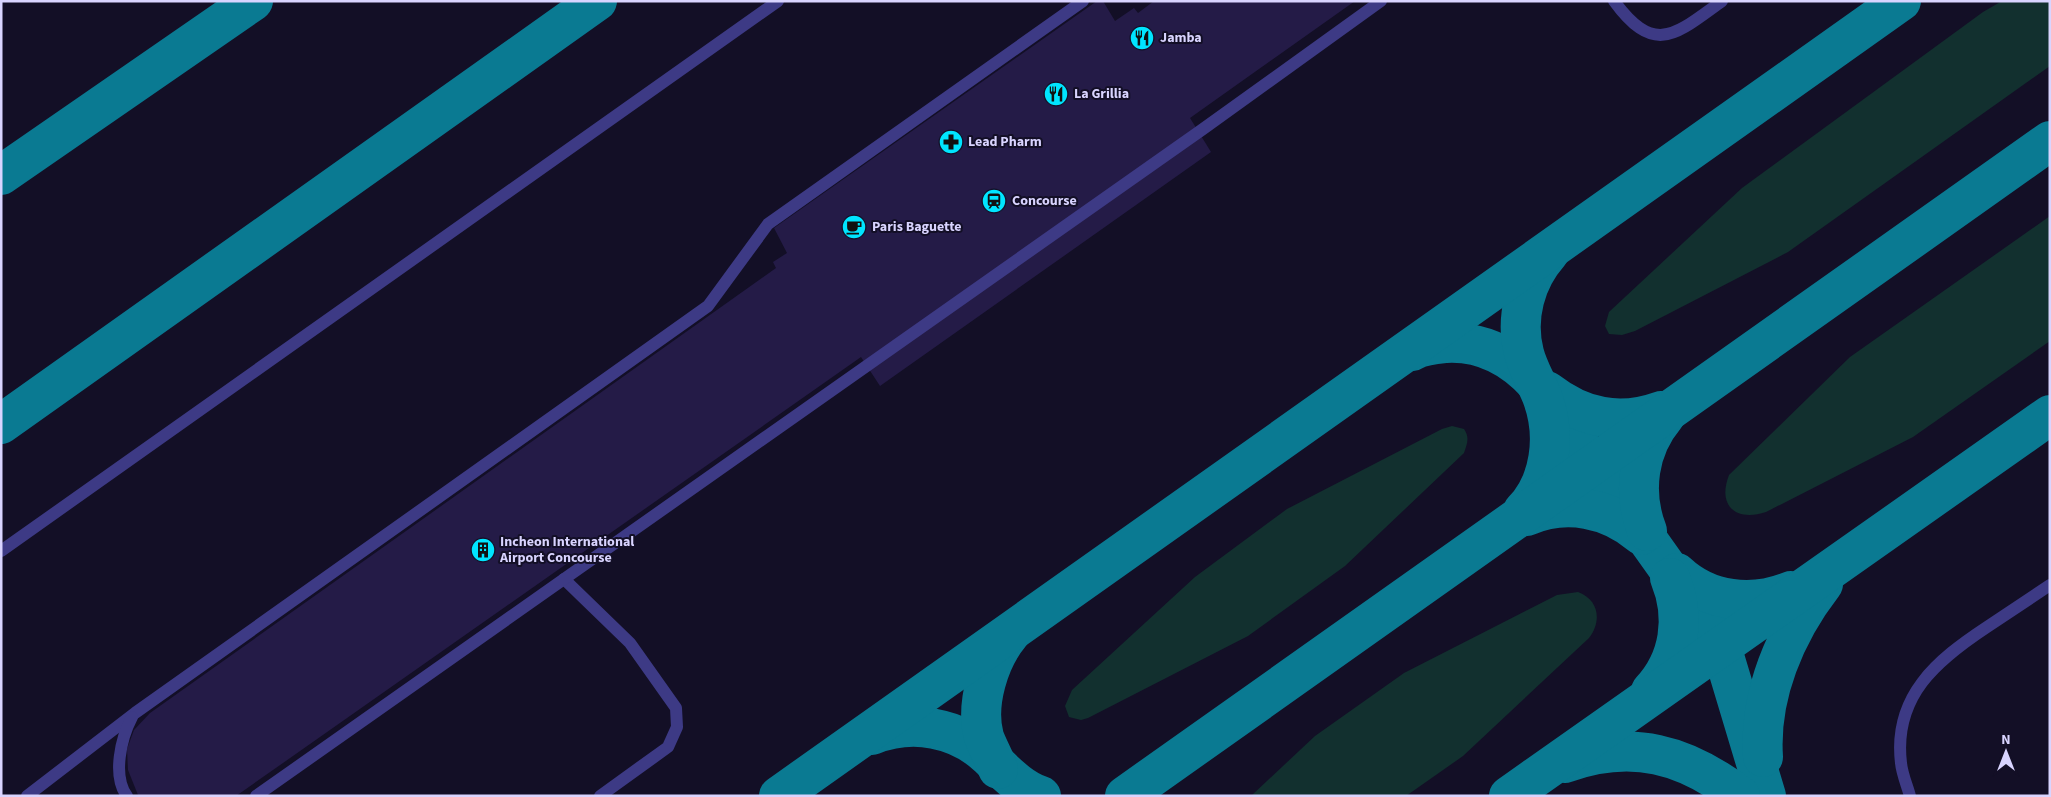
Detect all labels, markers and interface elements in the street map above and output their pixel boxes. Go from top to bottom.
restaurant icon: Jamba [1129,25,1155,51]
place label: Jamba [1160,28,1202,48]
restaurant icon: La Grillia [1043,81,1069,107]
place label: La Grillia [1074,84,1129,104]
pharmacy icon: Lead Pharm [938,129,964,155]
place label: Lead Pharm [968,132,1042,152]
station icon: Concourse [981,188,1007,214]
place label: Concourse [1012,191,1077,211]
cafe icon: Paris Baguette [841,214,867,240]
place label: Paris Baguette [872,217,962,237]
place label: Incheon International Airport Concourse [499,532,634,568]
building icon: Incheon International Airport Concourse [470,537,496,563]
north arrow [1981,727,2031,777]
text: N [2001,730,2011,750]

